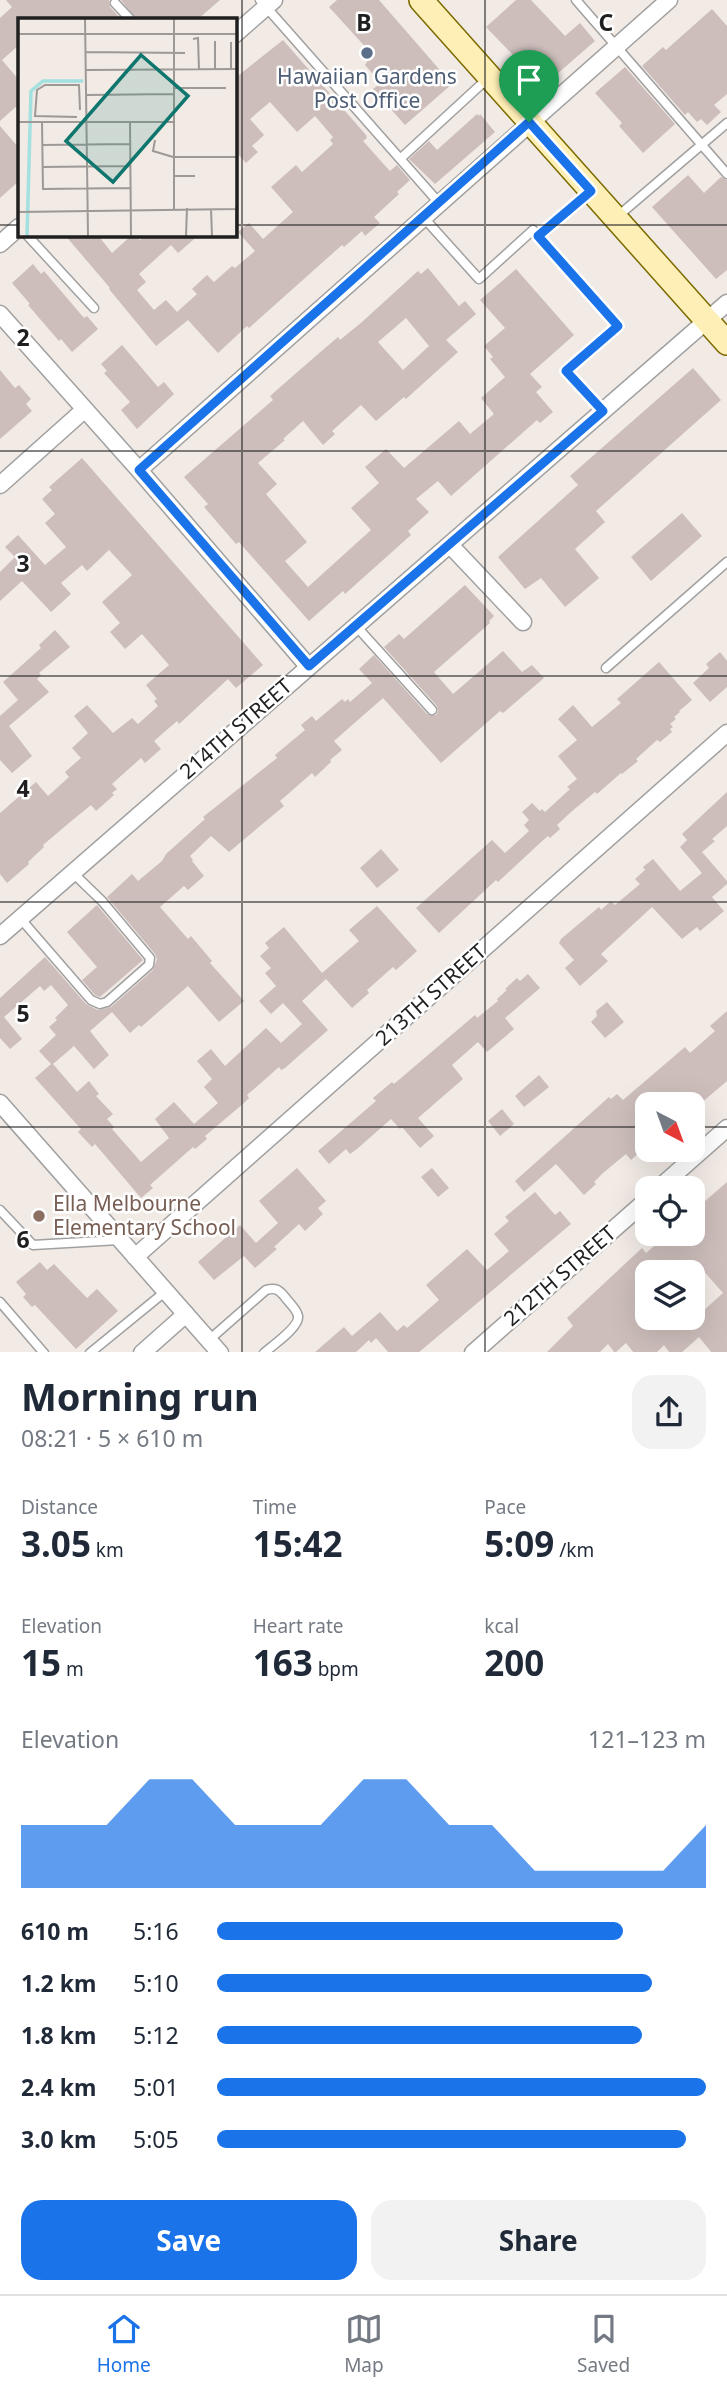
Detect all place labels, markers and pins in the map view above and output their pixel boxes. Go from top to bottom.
marker: Hawaiian Gardens Post Office [359,45,375,61]
pin [499,50,559,122]
place label: Hawaiian Gardens Post Office [277,62,457,114]
place label: Ella Melbourne Elementary School [53,1189,236,1241]
marker: Ella Melbourne Elementary School [31,1208,47,1224]

